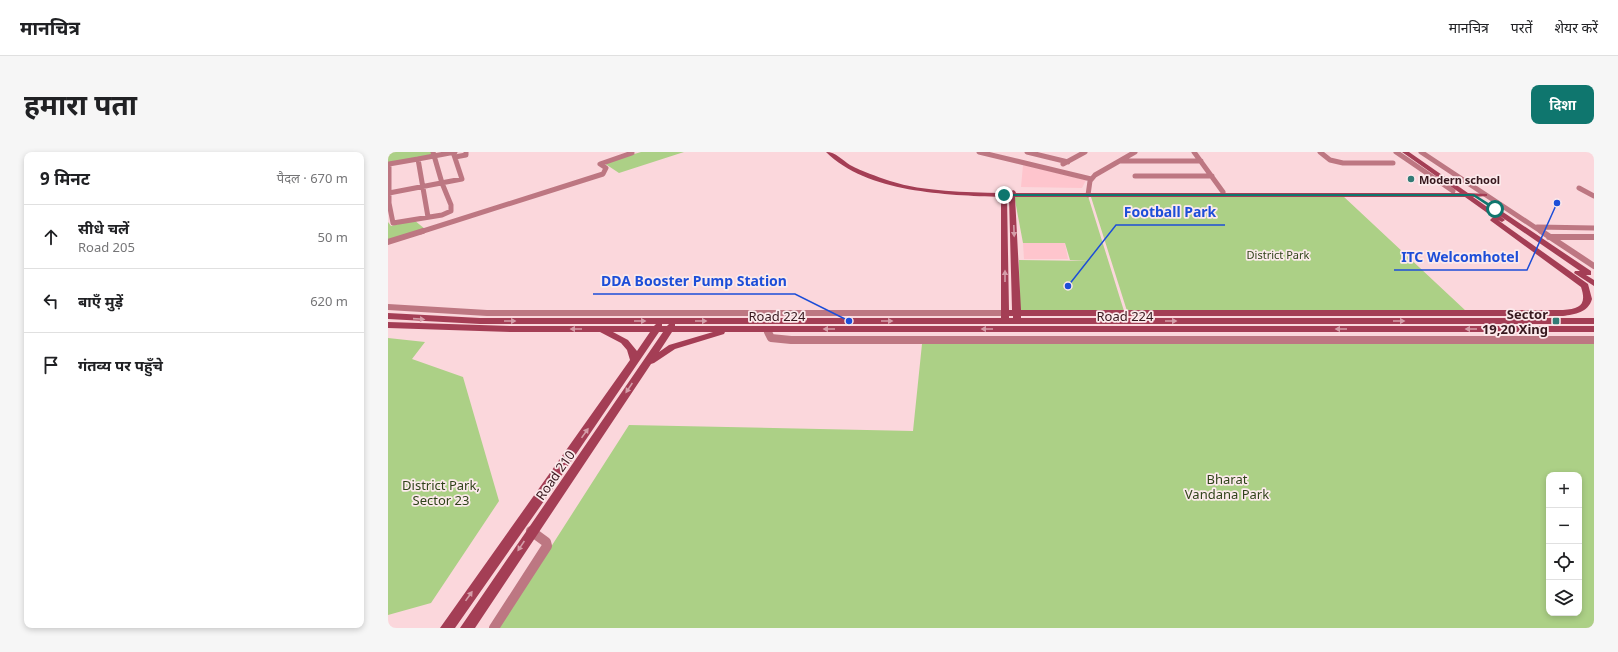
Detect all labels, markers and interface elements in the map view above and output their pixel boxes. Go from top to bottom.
text: मानचित्र [20,15,80,41]
text: मानचित्र [1449,18,1489,37]
text: परतें [1511,18,1533,37]
text: शेयर करें [1555,18,1598,37]
text: हमारा पता [24,85,137,123]
button: दिशा [1531,85,1594,124]
text: 9 मिनट [40,167,90,190]
text: पैदल · 670 m [277,169,348,187]
place label: Modern school [1419,172,1500,187]
marker: Modern school [1406,174,1416,184]
route end [995,186,1013,204]
callout: Football Park [1116,199,1225,225]
route start [1486,200,1504,218]
text: Football Park [1124,202,1217,221]
text: सीधे चलें [78,218,129,238]
one-way arrow [1011,225,1017,238]
icon: ahead [40,226,62,248]
text: 50 m [318,228,348,246]
text: Road 205 [78,238,135,256]
callout: ITC Welcomhotel [1394,244,1527,270]
park label: District Park [1247,247,1310,262]
text: ITC Welcomhotel [1401,247,1519,266]
callout: DDA Booster Pump Station [593,268,795,294]
one-way arrow [1002,269,1008,282]
text: DDA Booster Pump Station [601,271,787,290]
icon: left [40,290,62,312]
text: बाएँ मुड़ें [78,291,123,311]
text: 620 m [310,292,348,310]
place label: Sector 19,20 Xing [1482,305,1548,338]
street label: Road 224 [749,307,806,325]
street label: Road 224 [1097,307,1154,325]
one-way arrow [413,315,425,322]
marker: Sector 19,20 Xing [1551,316,1561,326]
one-way arrow [504,318,517,324]
one-way arrow [634,318,647,324]
one-way arrow [695,318,708,324]
one-way arrow [881,318,894,324]
one-way arrow [1165,318,1178,324]
one-way arrow [1393,318,1406,324]
one-way arrow [569,326,582,332]
one-way arrow [822,326,835,332]
one-way arrow [980,326,993,332]
one-way arrow [1334,326,1347,332]
one-way arrow [1464,326,1477,332]
icon: arrive [40,354,62,376]
text: गंतव्य पर पहुँचे [78,355,163,375]
one-way arrow [625,383,633,394]
one-way arrow [581,428,589,438]
street label: Road 210 [531,447,579,503]
park label: Bharat Vandana Park [1185,470,1269,503]
map controls [1546,472,1582,616]
button: + [1546,472,1582,508]
park label: District Park, Sector 23 [402,476,480,509]
button: − [1546,508,1582,544]
one-way arrow [518,540,525,552]
button: locate [1546,544,1582,580]
button: layers [1546,580,1582,616]
one-way arrow [465,591,473,601]

